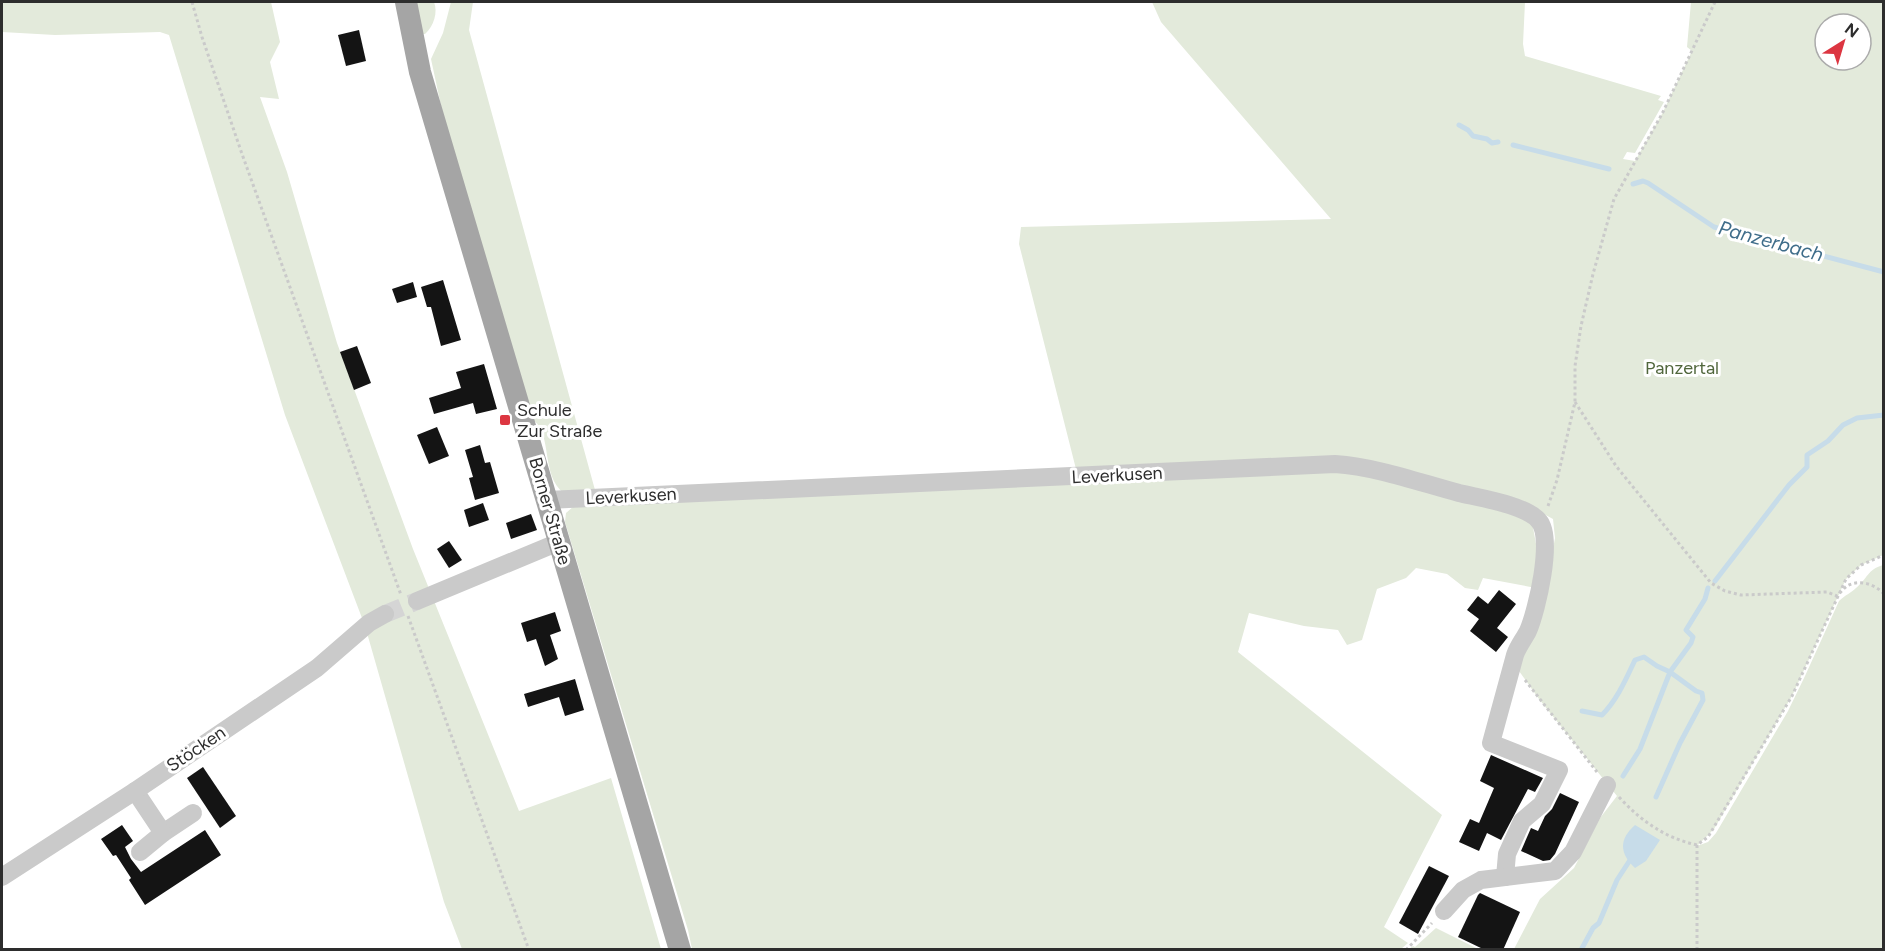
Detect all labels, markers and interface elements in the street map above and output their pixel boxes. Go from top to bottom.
north arrow [1813,12,1873,72]
text: N [1841,19,1862,42]
water label: Panzerbach [1716,216,1826,266]
park label: Panzertal [1645,357,1719,379]
place label: Schule Zur Straße [517,399,602,442]
marker: Schule Zur Straße [498,413,512,427]
street label: Borner Straße [524,455,576,568]
street label: Leverkusen [1071,462,1163,488]
street label: Leverkusen [585,483,677,509]
street label: Stöcken [162,721,230,777]

